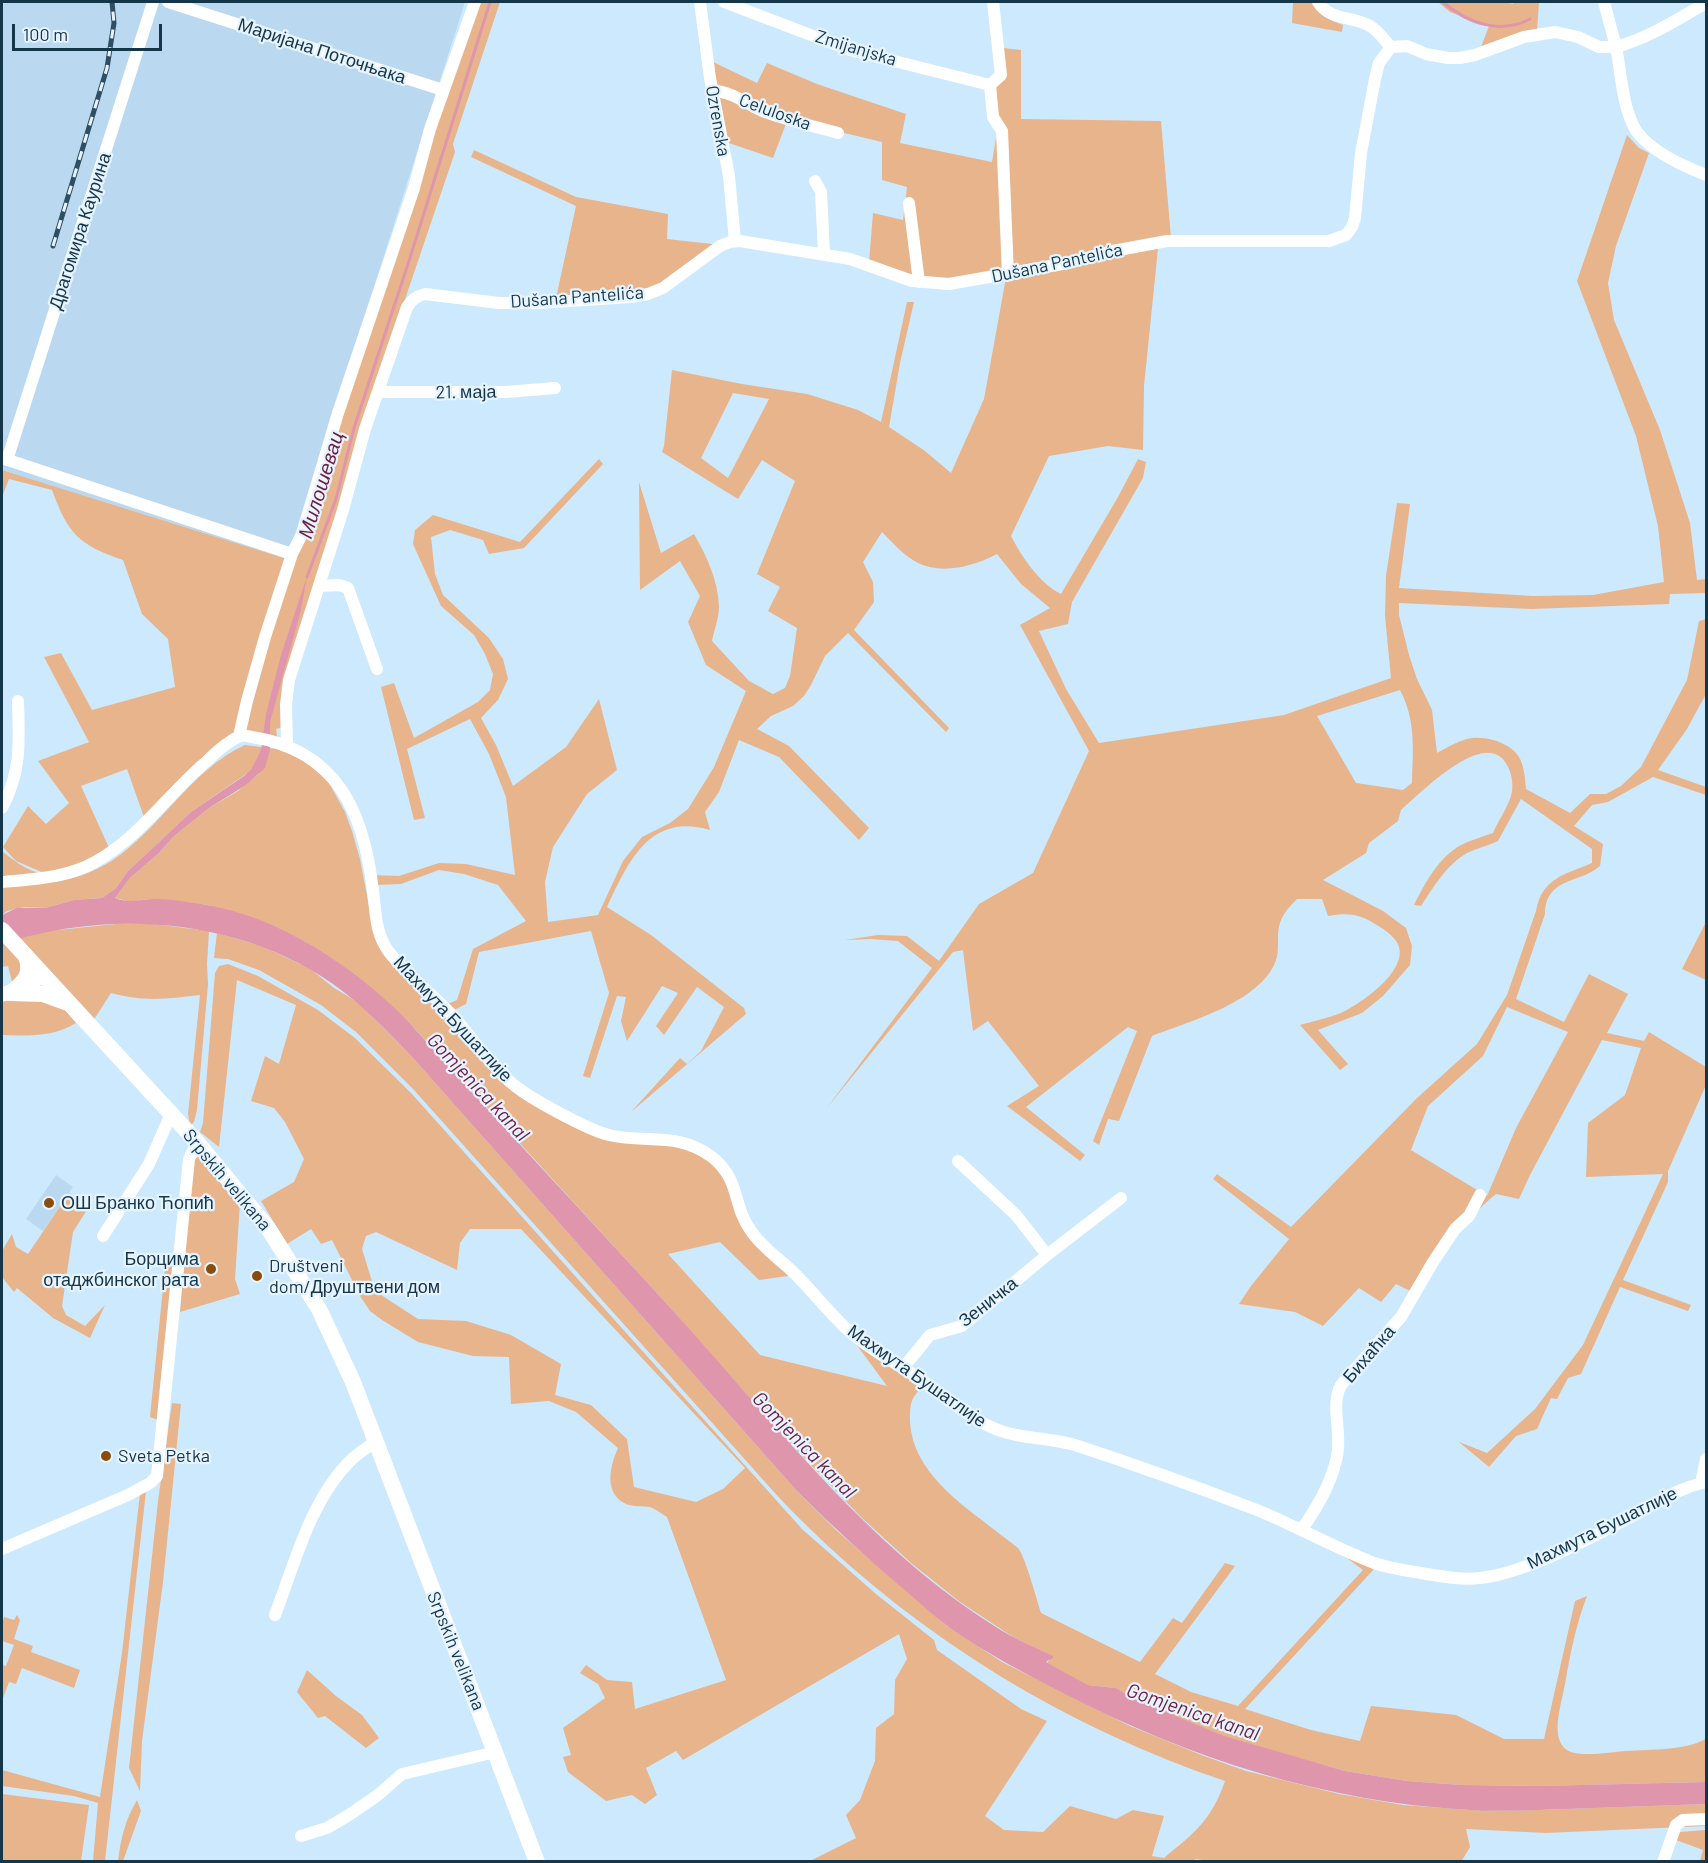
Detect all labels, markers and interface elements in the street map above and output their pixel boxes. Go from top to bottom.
scale bar [15,12,165,50]
street label: Маријана Поточњака [235,14,409,88]
text: 100 m [23,23,68,45]
street label: Zmijanjska [813,25,899,71]
street label: Ozrenska [701,84,735,158]
street label: Celuloska [736,89,814,135]
street label: Драгомира Каурина [44,150,116,312]
street label: Dušana Pantelića [989,239,1125,287]
street label: Dušana Pantelića [510,282,644,312]
street label: 21. маја [435,381,497,403]
water label: Милошевац [293,429,349,541]
street label: Махмута Бушатлије [389,952,517,1086]
water label: Gomjenica kanal [422,1028,534,1146]
street label: Srpskih velikana [178,1125,276,1235]
place label: ОШ Бранко Ћопић [61,1192,214,1214]
marker: ОШ Бранко Ћопић [42,1196,56,1210]
place label: Борцима отаджбинског рата [43,1248,199,1290]
place label: Društveni dom/Друштвени дом [269,1255,440,1298]
marker: Борцима отаджбинског рата [204,1262,218,1276]
marker: Društveni dom/Друштвени дом [250,1269,264,1283]
street label: Зеничка [954,1272,1022,1332]
street label: Махмута Бушатлије [844,1320,990,1432]
street label: Бихаћка [1338,1321,1400,1387]
water label: Gomjenica kanal [747,1387,861,1503]
place label: Sveta Petka [118,1445,210,1467]
marker: Sveta Petka [99,1449,113,1463]
street label: Махмута Бушатлије [1523,1482,1681,1574]
street label: Srpskih velikana [422,1588,490,1714]
water label: Gomjenica kanal [1123,1678,1263,1746]

